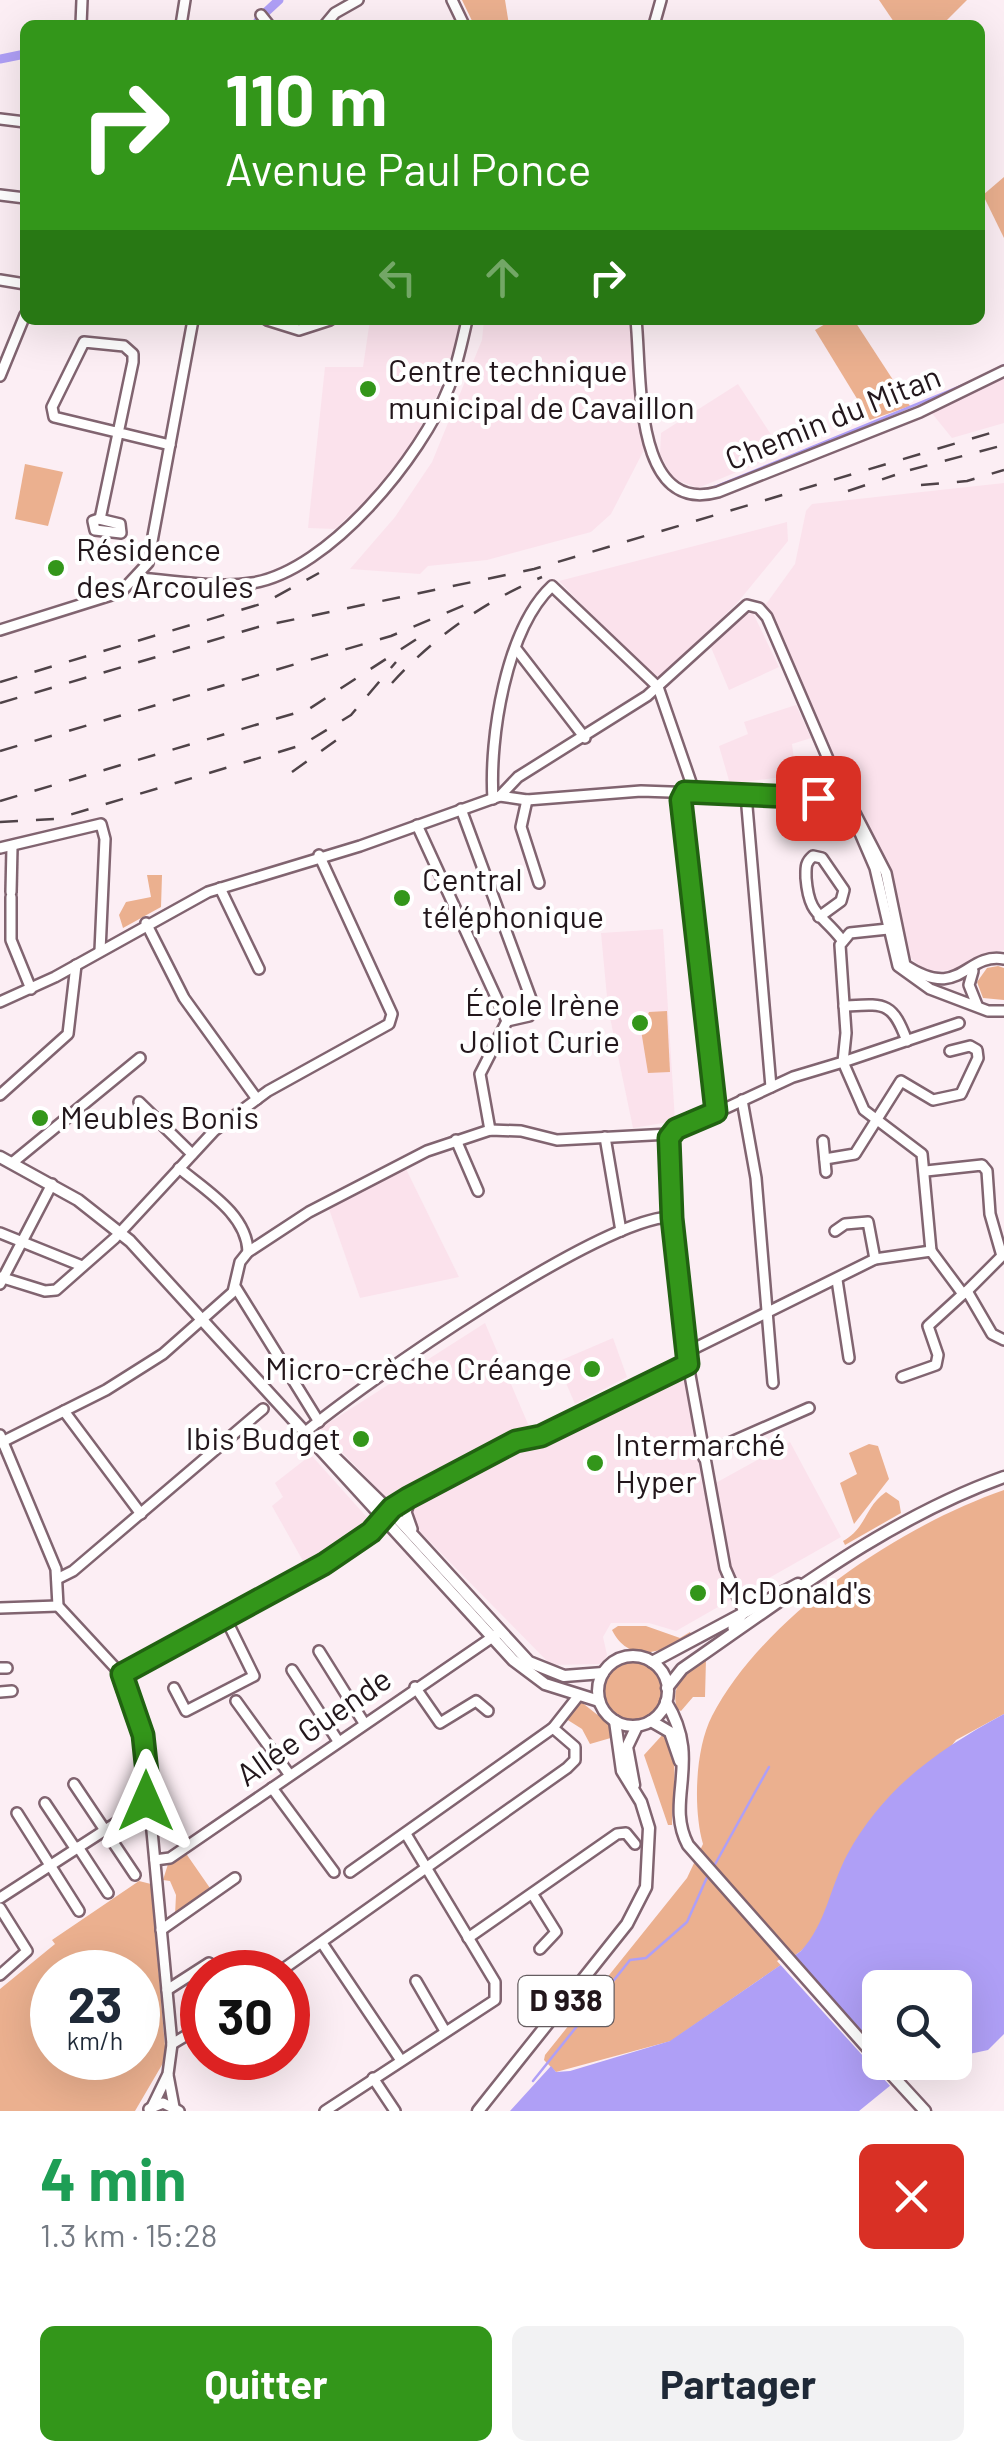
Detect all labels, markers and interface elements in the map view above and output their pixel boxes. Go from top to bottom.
text: 110 m [225,56,387,140]
icon: right [60,60,190,190]
text: Avenue Paul Ponce [225,141,592,195]
icon: left [370,250,425,305]
icon: ahead [475,250,530,305]
icon: right [580,250,635,305]
place label: Centre technique municipal de Cavaillon [388,350,695,425]
street label: Chemin du Mitan [719,356,946,477]
marker: Centre technique municipal de Cavaillon [357,378,379,400]
place label: Résidence des Arcoules [76,529,254,604]
marker: Résidence des Arcoules [45,557,67,579]
pin [776,756,861,841]
icon: arrive [791,771,846,826]
place label: Central téléphonique [422,859,604,934]
marker: Central téléphonique [391,887,413,909]
place label: École Irène Joliot Curie [460,984,620,1059]
marker: École Irène Joliot Curie [629,1012,651,1034]
place label: Meubles Bonis [60,1097,259,1135]
marker: Meubles Bonis [29,1107,51,1129]
place label: Micro-crèche Créange [265,1348,572,1386]
marker: Micro-crèche Créange [581,1358,603,1380]
place label: Ibis Budget [185,1418,341,1456]
place label: Intermarché Hyper [615,1424,785,1499]
marker: Ibis Budget [350,1428,372,1450]
marker: Intermarché Hyper [584,1452,606,1474]
place label: McDonald's [718,1572,872,1610]
marker: McDonald's [687,1582,709,1604]
street label: Allée Guende [228,1658,397,1793]
position arrow [94,1749,198,1853]
speed limit sign: 30 [180,1950,310,2080]
map controls [862,1970,972,2080]
button: search [862,1970,972,2080]
text: 23 [68,1973,122,2033]
road number: D 938 [518,1976,614,2026]
text: km/h [67,2025,123,2055]
text: 4 min [40,2141,187,2213]
button: close [859,2144,964,2249]
text: 1.3 km · 15:28 [40,2215,217,2253]
button: Quitter [40,2326,492,2441]
button: Partager [512,2326,964,2441]

